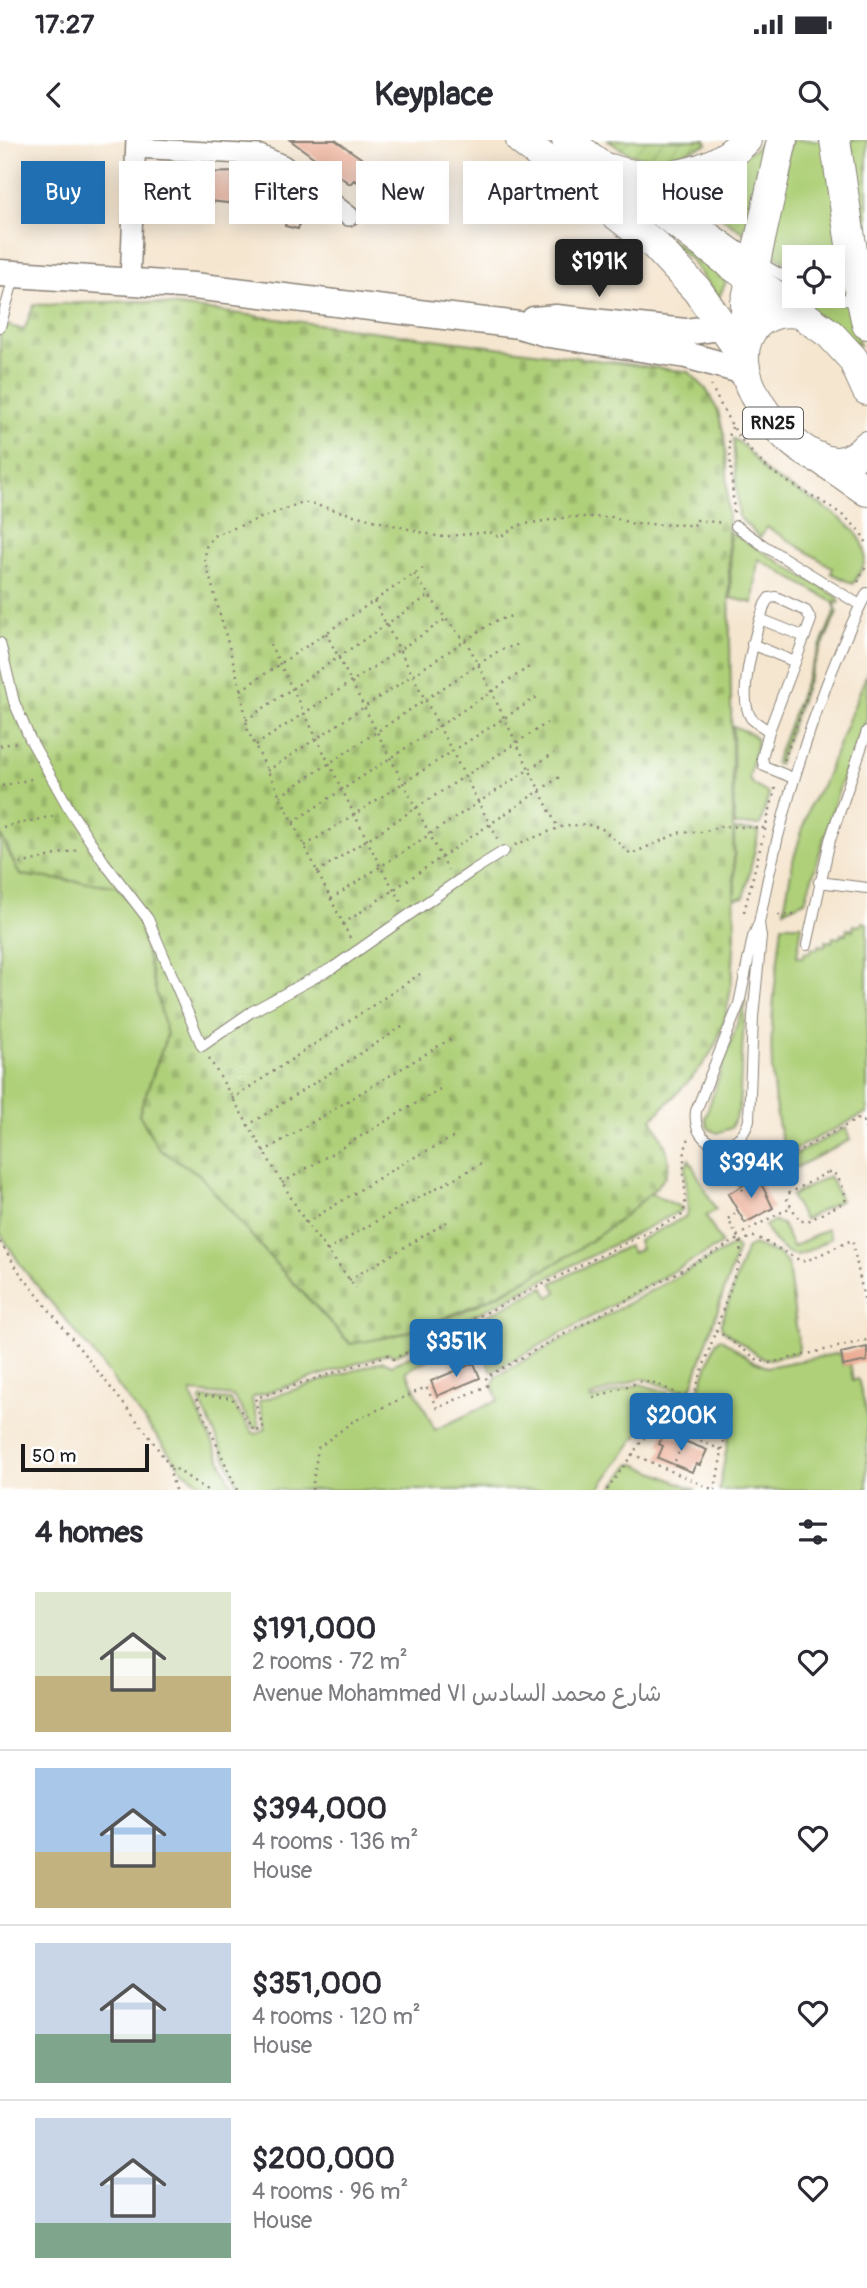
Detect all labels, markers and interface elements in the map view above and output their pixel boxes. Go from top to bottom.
text: 17:27 [35,9,94,41]
text: Keyplace [374,75,493,115]
icon: back [35,76,73,114]
icon: search [794,76,832,114]
chip: Buy [21,161,105,224]
chip: Rent [119,161,215,224]
chip: Filters [229,161,342,224]
chip: New [356,161,449,224]
chip: Apartment [463,161,623,224]
chip: House [637,161,747,224]
pin: $191K [550,240,648,299]
map controls [782,245,845,308]
button: locate [782,245,845,308]
text: $191K [571,247,627,276]
road number: RN25 [743,408,803,438]
pin: $394K [702,1140,800,1200]
text: $394K [719,1148,783,1177]
pin: $351K [407,1320,505,1379]
text: $351K [426,1327,486,1356]
pin: $200K [632,1394,730,1453]
text: $200K [646,1401,716,1430]
scale bar [21,1441,149,1473]
text: 50 m [32,1444,76,1468]
icon: filters [794,1513,832,1551]
text: 4 homes [35,1514,143,1551]
text: $191,000 [252,1610,376,1647]
icon: home [91,1620,175,1704]
icon: heart [794,1643,832,1681]
text: 2 rooms · 72 m² [252,1647,408,1676]
text: Avenue Mohammed VI شارع محمد السادس [252,1679,662,1708]
text: $394,000 [252,1790,387,1827]
icon: home [91,1796,175,1880]
icon: heart [794,1819,832,1857]
text: 4 rooms · 136 m² [252,1827,418,1856]
text: House [252,1856,312,1885]
text: $351,000 [252,1965,382,2002]
icon: home [91,1971,175,2055]
icon: heart [794,1994,832,2032]
text: 4 rooms · 120 m² [252,2002,421,2031]
text: House [252,2031,312,2060]
text: $200,000 [252,2140,395,2177]
icon: home [91,2146,175,2230]
icon: heart [794,2169,832,2207]
text: 4 rooms · 96 m² [252,2177,408,2206]
text: House [252,2206,312,2235]

